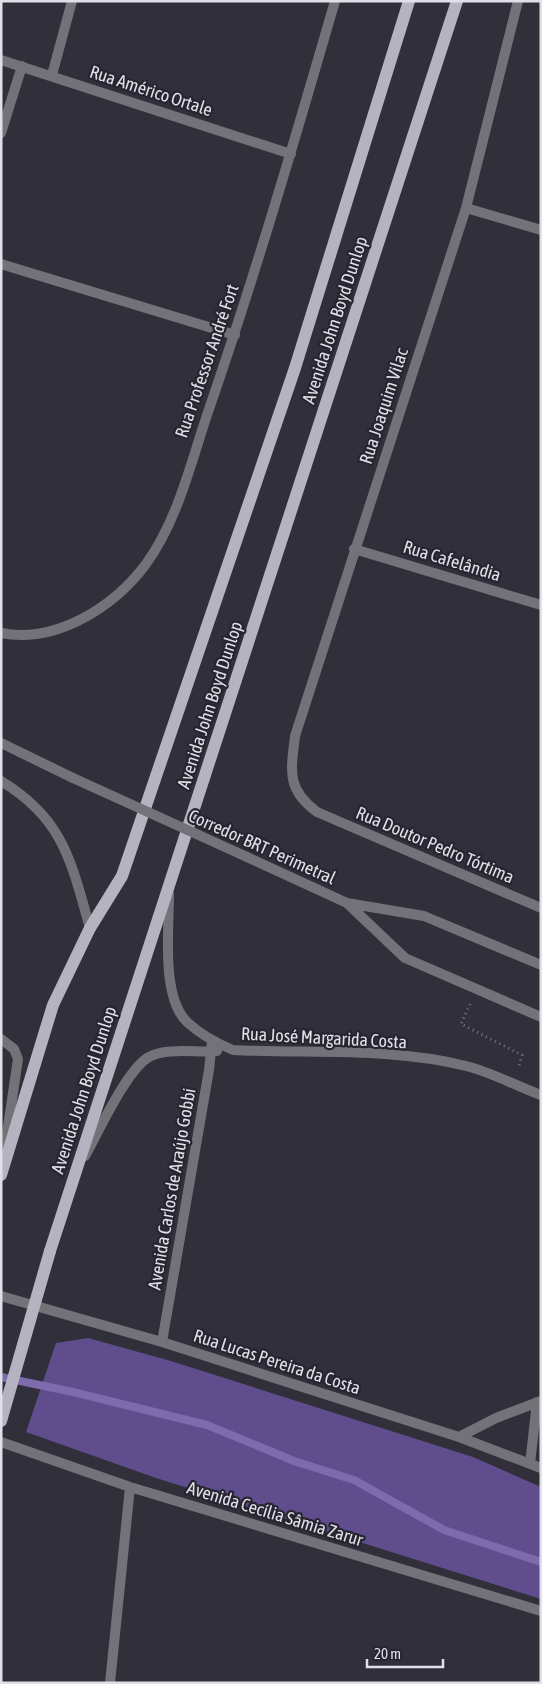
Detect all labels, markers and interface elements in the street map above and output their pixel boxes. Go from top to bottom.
street label: Rua Américo Ortale [87,61,215,120]
street label: Avenida John Boyd Dunlop [298,234,372,406]
street label: Rua Professor André Fort [170,281,243,440]
street label: Rua Joaquim Vilac [355,345,412,466]
street label: Rua Cafelândia [401,536,504,585]
street label: Avenida John Boyd Dunlop [173,619,247,791]
street label: Rua Doutor Pedro Tórtima [353,802,517,887]
street label: Corredor BRT Perimetral [185,805,339,888]
street label: Avenida John Boyd Dunlop [47,1004,121,1176]
street label: Rua José Margarida Costa [241,1023,407,1052]
street label: Avenida Carlos de Araújo Gobbi [143,1086,200,1291]
street label: Rua Lucas Pereira da Costa [191,1325,363,1398]
street label: Avenida Cecília Sâmia Zarur [185,1477,366,1550]
scale bar [367,1636,443,1668]
text: 20 m [374,1645,401,1662]

